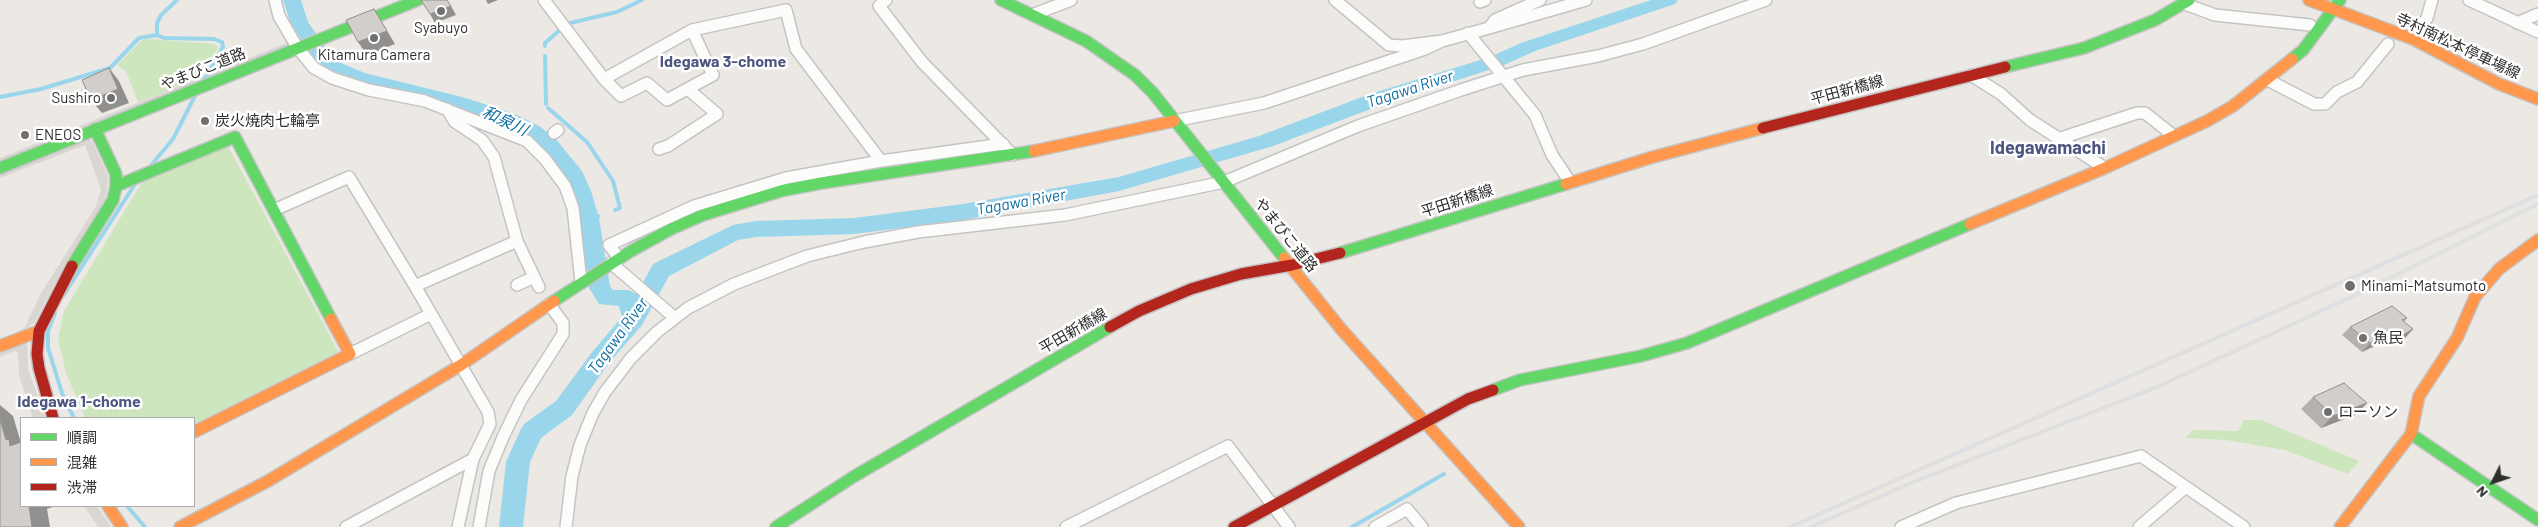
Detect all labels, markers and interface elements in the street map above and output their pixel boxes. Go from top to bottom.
marker: Syabuyo [435,5,447,17]
street label: 寺村南松本停車場線 [2393,9,2523,83]
place label: Syabuyo [414,19,468,37]
marker: Kitamura Camera [368,32,380,44]
street label: やまびこ道路 [158,44,248,94]
place label: Kitamura Camera [318,46,430,64]
district label: Idegawa 3-chome [660,52,786,72]
water label: Tagawa River [1364,66,1456,112]
street label: 平田新橋線 [1808,72,1886,108]
place label: Sushiro [52,89,101,107]
marker: Sushiro [105,92,117,104]
water label: 和泉川 [479,102,531,140]
place label: 炭火焼肉七輪亭 [215,112,320,130]
marker: 炭火焼肉七輪亭 [199,115,211,127]
place label: ENEOS [35,126,81,144]
marker: ENEOS [19,129,31,141]
district label: Idegawamachi [1990,137,2106,159]
street label: 平田新橋線 [1419,181,1495,221]
water label: Tagawa River [975,185,1067,219]
street label: やまびこ道路 [1251,194,1321,276]
place label: Minami-Matsumoto [2361,277,2486,295]
marker: Minami-Matsumoto [2343,279,2357,293]
water label: Tagawa River [584,294,652,378]
street label: 平田新橋線 [1036,304,1110,358]
place label: 魚民 [2373,329,2403,347]
marker: 魚民 [2357,332,2369,344]
district label: Idegawa 1-chome [17,392,141,412]
place label: ローソン [2338,403,2398,421]
marker: ローソン [2322,406,2334,418]
legend [20,417,195,507]
text: 順調 [67,428,97,446]
text: 混雑 [67,453,97,471]
north arrow [2468,457,2518,507]
text: 渋滞 [67,478,97,496]
text: N [2472,483,2491,501]

